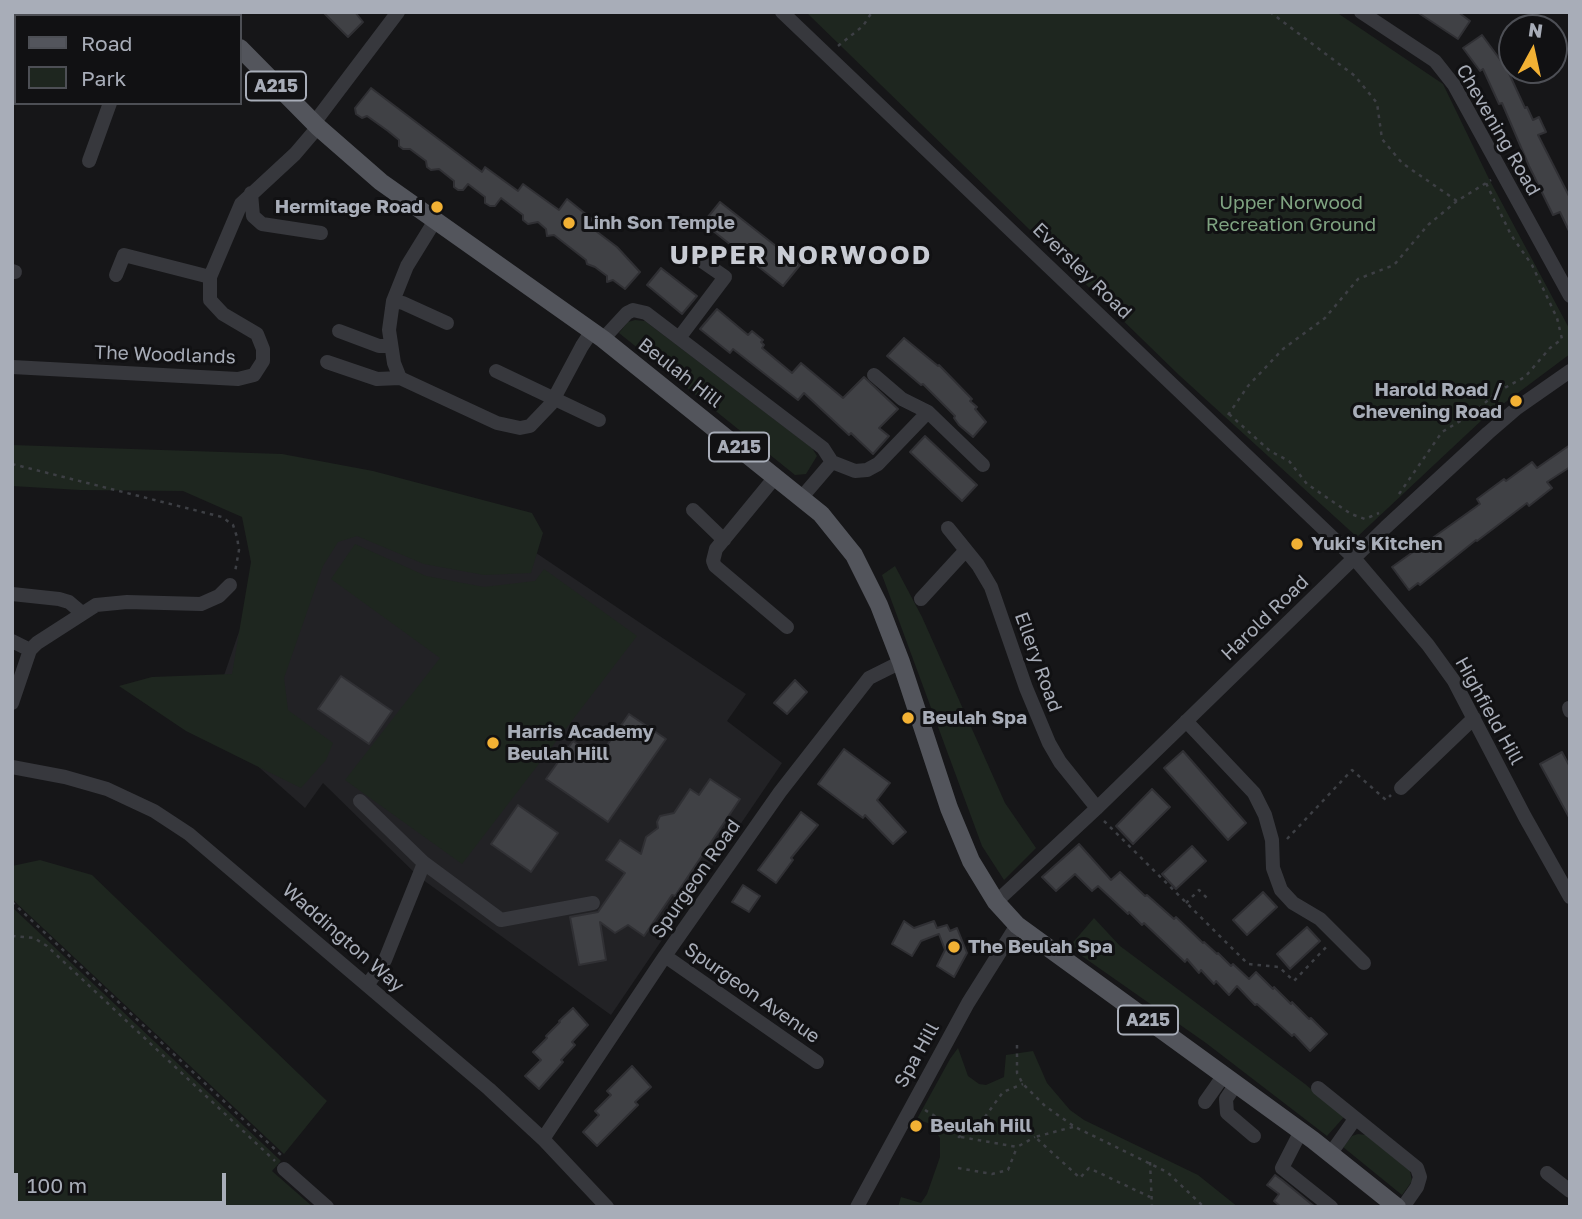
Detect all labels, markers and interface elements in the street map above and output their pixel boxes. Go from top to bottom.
legend [14,14,242,105]
north arrow [1498,14,1568,84]
text: N [1527,17,1544,42]
text: Road [81,30,132,56]
street label: Chevening Road [1451,60,1545,200]
text: Park [81,65,126,91]
road number: A215 [246,72,306,100]
park label: Upper Norwood Recreation Ground [1206,192,1376,236]
place label: Hermitage Road [275,196,423,218]
marker: Hermitage Road [429,199,445,215]
place label: Linh Son Temple [583,212,735,234]
marker: Linh Son Temple [561,215,577,231]
street label: Eversley Road [1028,218,1136,324]
district label: UPPER NORWOOD [671,240,931,272]
street label: Beulah Hill [634,333,726,413]
street label: The Woodlands [94,341,236,369]
place label: Harold Road / Chevening Road [1352,379,1502,423]
marker: Harold Road / Chevening Road [1508,393,1524,409]
road number: A215 [709,432,769,462]
place label: Yuki's Kitchen [1311,533,1443,555]
marker: Yuki's Kitchen [1289,536,1305,552]
street label: Harold Road [1217,571,1313,665]
street label: Ellery Road [1009,609,1067,715]
street label: Highfield Hill [1450,653,1528,769]
place label: Beulah Spa [922,707,1027,729]
marker: Beulah Spa [900,710,916,726]
place label: Harris Academy Beulah Hill [507,721,654,765]
marker: Harris Academy Beulah Hill [485,735,501,751]
street label: Spurgeon Road [647,815,745,943]
street label: Waddington Way [277,879,409,997]
place label: The Beulah Spa [968,936,1113,958]
street label: Spurgeon Avenue [680,938,824,1048]
marker: The Beulah Spa [946,939,962,955]
road number: A215 [1118,1006,1178,1035]
street label: Spa Hill [890,1018,944,1092]
place label: Beulah Hill [930,1115,1032,1137]
marker: Beulah Hill [908,1118,924,1134]
scale bar [18,1160,229,1204]
text: 100 m [27,1172,87,1198]

